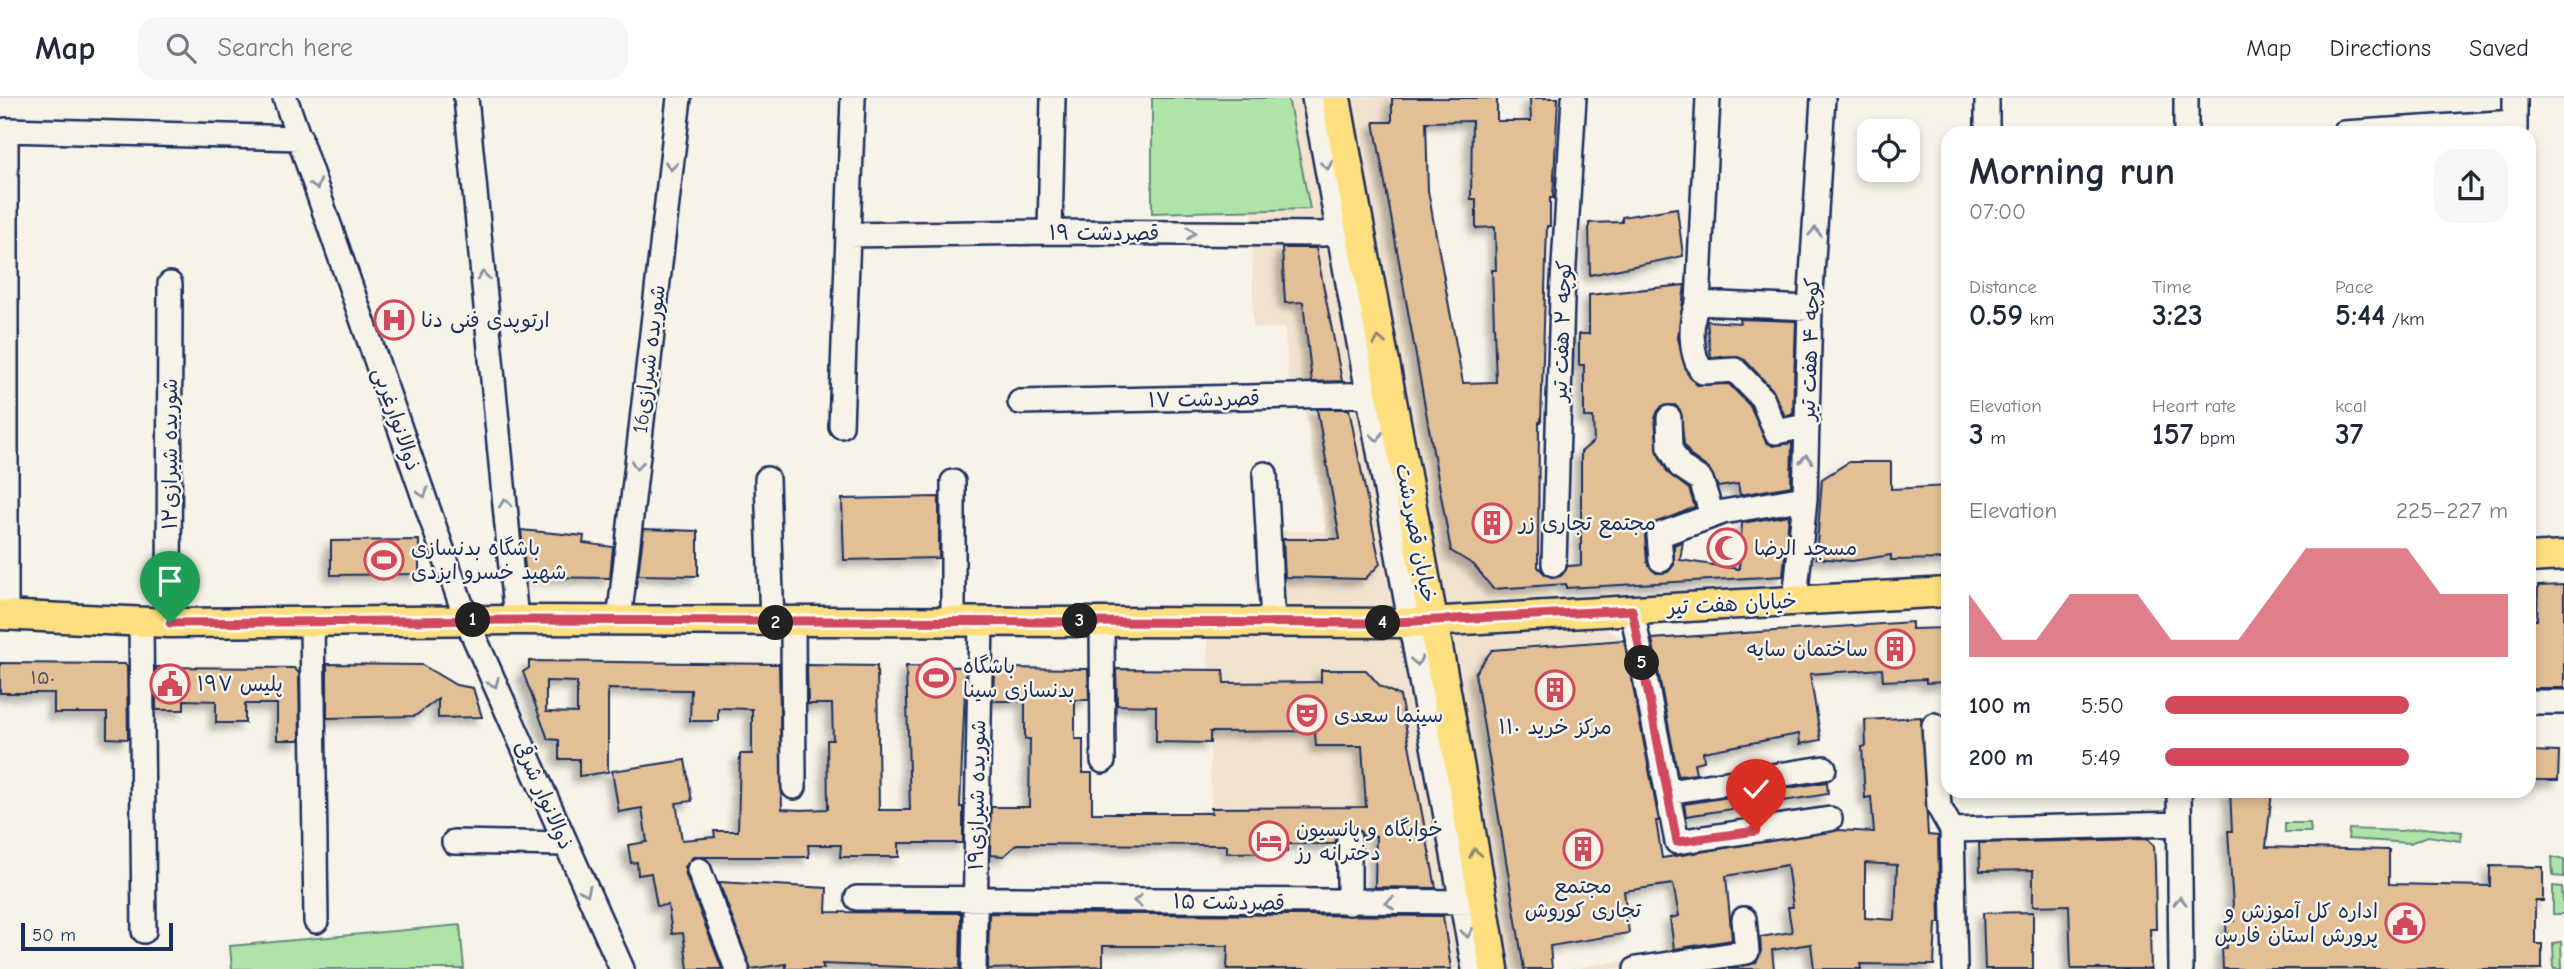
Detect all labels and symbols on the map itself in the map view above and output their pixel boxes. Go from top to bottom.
one-way arrow [1319,159,1334,171]
one-way arrow [664,160,679,172]
one-way arrow [308,179,322,191]
street label: قصردشت ۱۹ [1049,221,1159,245]
one-way arrow [1187,225,1197,241]
one-way arrow [1807,226,1822,237]
street label: کوچه ۲ هفت تیر [1547,260,1577,404]
one-way arrow [476,271,491,282]
street label: کوچه ۴ هفت تیر [1795,277,1825,423]
street label: شوریده شیرازی16 [628,283,671,435]
hospital icon: ارتوپدی فنی دنا [373,299,415,341]
place label: ارتوپدی فنی دنا [421,308,550,334]
one-way arrow [1373,335,1388,347]
street label: ذوالانوارغربی [366,364,426,474]
street label: شوریده شیرازی۱۲ [158,378,183,530]
street label: قصردشت ۱۷ [1148,386,1260,412]
one-way arrow [1369,431,1384,443]
one-way arrow [1798,454,1813,465]
one-way arrow [630,460,645,471]
street label: خیابان قصردشت [1390,461,1441,605]
one-way arrow [415,486,429,498]
one-way arrow [498,497,513,508]
building icon: مجتمع تجاری زر [1471,502,1513,544]
place label: مجتمع تجاری زر [1517,511,1656,538]
mosque icon: مسجد الرضا [1706,527,1748,569]
place label: باشگاه بدنسازی شهید خسرو ایزدی [411,536,567,584]
place label: مسجد الرضا [1754,536,1857,560]
sports icon: باشگاه بدنسازی شهید خسرو ایزدی [363,539,405,581]
pin [140,551,200,623]
street label: خیابان هفت تیر [1665,589,1797,620]
pin: 1 [456,602,490,638]
pin: 3 [1062,603,1098,638]
pin: 2 [758,606,794,640]
pin: 4 [1366,606,1400,640]
building icon: ساختمان سایه [1874,628,1916,670]
place label: ساختمان سایه [1747,637,1868,661]
pin: 5 [1624,646,1660,680]
place label: باشگاه بدنسازی سینا [963,654,1075,703]
one-way arrow [1409,655,1424,667]
sports icon: باشگاه بدنسازی سینا [915,657,957,699]
public building icon: پلیس ۱۹۷ [149,663,191,705]
house number: ۱۵۰ [31,668,55,689]
building icon: مرکز خرید ۱۱۰ [1534,669,1576,711]
place label: پلیس ۱۹۷ [197,672,283,697]
one-way arrow [486,676,500,688]
theatre icon: سینما سعدی [1286,694,1328,736]
place label: سینما سعدی [1334,703,1443,727]
place label: مرکز خرید ۱۱۰ [1498,715,1612,739]
street label: شوریده شیرازی۱۹ [964,719,991,871]
street label: ذوالانوار شرقی [508,737,579,854]
pin [1726,759,1786,831]
place label: خوابگاه و پانسیون دخترانه رز [1294,817,1443,865]
hotel icon: خوابگاه و پانسیون دخترانه رز [1248,820,1290,862]
building icon: مجتمع تجاری کوروش [1562,828,1604,870]
one-way arrow [1468,847,1483,859]
place label: مجتمع تجاری کوروش [1525,874,1642,923]
one-way arrow [578,884,592,896]
street label: قصردشت ۱۵ [1173,889,1285,915]
one-way arrow [1133,893,1143,909]
one-way arrow [1385,895,1395,911]
one-way arrow [2172,895,2187,906]
place label: اداره کل آموزش و پرورش استان فارس [2215,899,2378,948]
public building icon: اداره کل آموزش و پرورش استان فارس [2384,902,2426,944]
scale bar [21,920,173,952]
one-way arrow [1459,927,1474,939]

